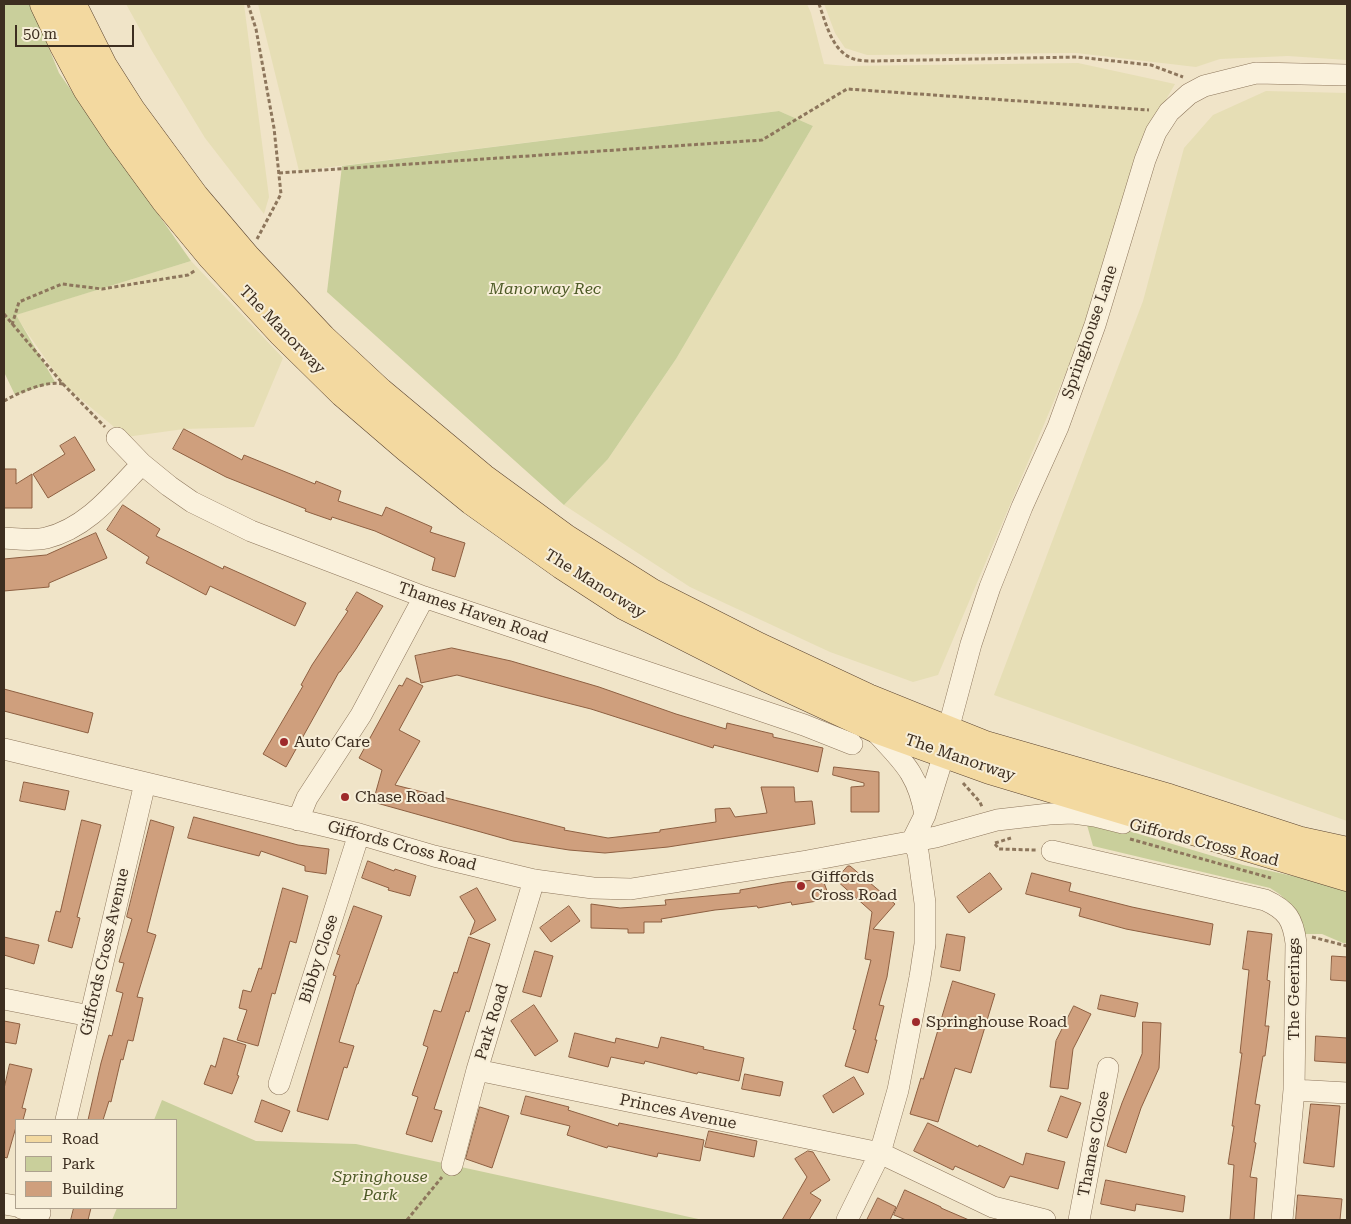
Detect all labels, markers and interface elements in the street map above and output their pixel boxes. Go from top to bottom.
scale bar [18,15,136,47]
text: 50 m [23,25,57,43]
street label: Springhouse Lane [1058,263,1122,401]
park label: Manorway Rec [489,279,601,299]
street label: The Manorway [235,282,329,378]
street label: The Manorway [541,545,649,623]
street label: Thames Haven Road [395,578,551,648]
street label: The Manorway [902,730,1018,786]
place label: Auto Care [294,732,370,752]
marker: Auto Care [278,736,290,748]
place label: Chase Road [355,787,445,807]
marker: Chase Road [339,791,351,803]
street label: Giffords Cross Road [1127,815,1281,871]
street label: Giffords Cross Road [325,817,479,875]
street label: Giffords Cross Avenue [76,866,134,1038]
place label: Giffords Cross Road [811,867,897,905]
marker: Giffords Cross Road [795,880,807,892]
street label: Bibby Close [296,912,342,1006]
street label: The Geerings [1284,938,1304,1040]
street label: Park Road [471,982,513,1062]
place label: Springhouse Road [926,1012,1067,1032]
marker: Springhouse Road [910,1016,922,1028]
street label: Princes Avenue [618,1090,738,1134]
street label: Thames Close [1074,1090,1114,1198]
legend [15,1119,178,1209]
text: Road [62,1130,99,1148]
text: Park [62,1155,95,1173]
park label: Springhouse Park [332,1167,428,1205]
text: Building [62,1180,123,1198]

